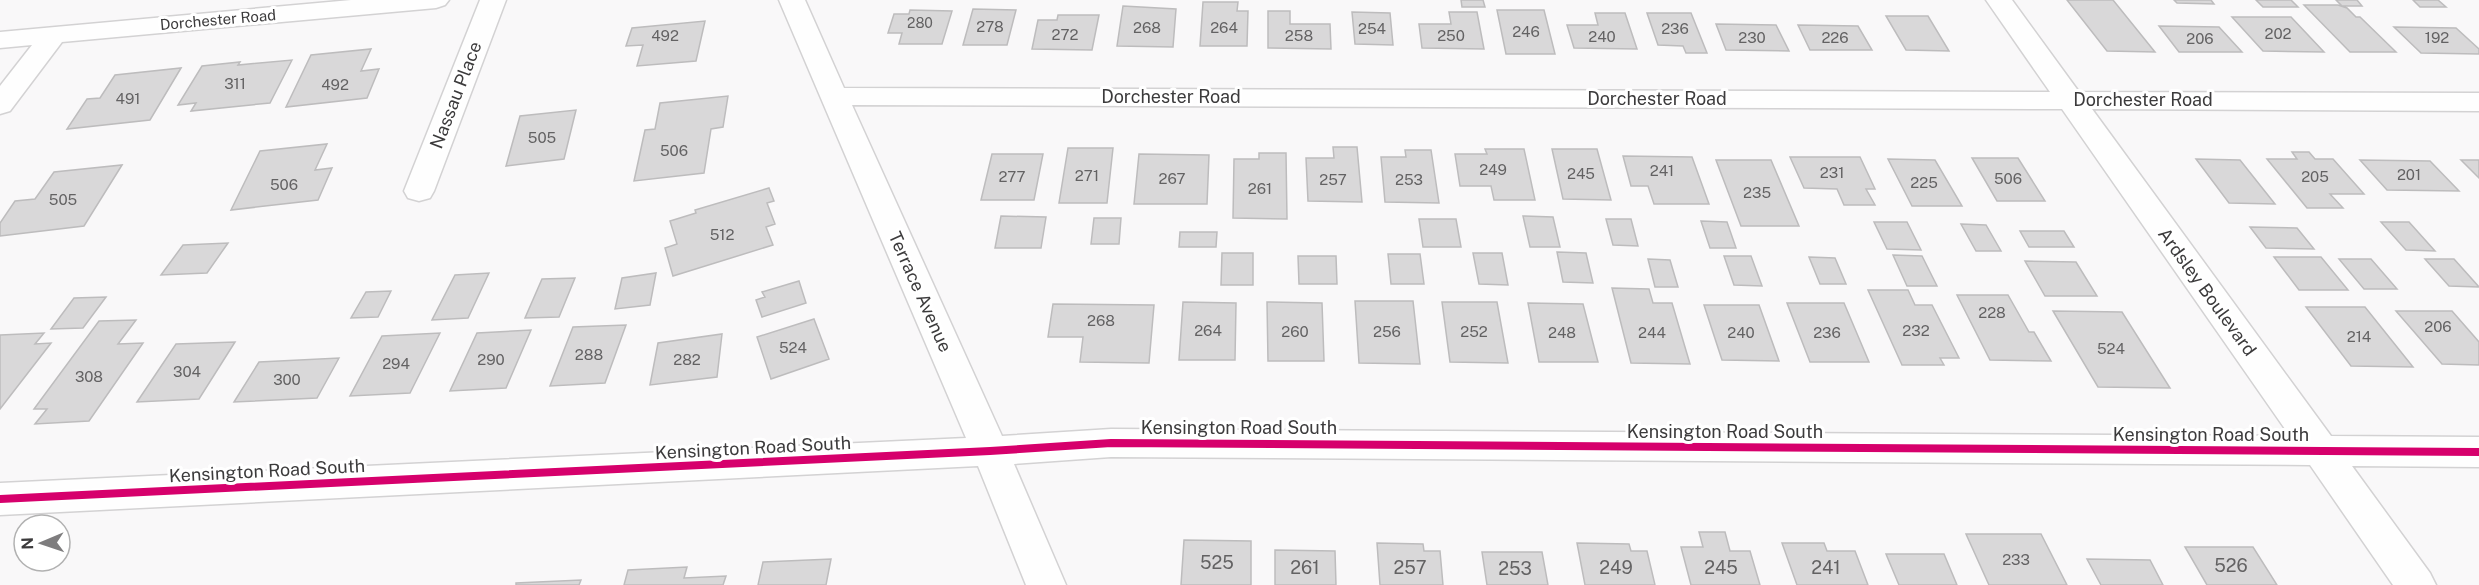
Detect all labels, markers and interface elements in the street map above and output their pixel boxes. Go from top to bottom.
street label: Dorchester Road [159,6,277,33]
house number: 280 [907,15,933,31]
house number: 278 [976,18,1004,35]
house number: 268 [1133,19,1161,36]
house number: 264 [1210,19,1238,36]
house number: 254 [1358,20,1386,37]
house number: 236 [1661,20,1689,37]
house number: 246 [1512,23,1540,40]
house number: 202 [2264,25,2292,42]
house number: 272 [1052,26,1079,43]
house number: 492 [651,27,679,44]
house number: 258 [1285,27,1313,44]
house number: 250 [1437,27,1465,44]
house number: 240 [1588,28,1616,45]
house number: 230 [1738,29,1766,46]
house number: 226 [1821,29,1849,46]
house number: 192 [2425,29,2449,46]
house number: 206 [2186,30,2214,47]
street label: Nassau Place [425,38,486,151]
house number: 311 [224,75,246,92]
house number: 492 [321,76,349,93]
street label: Dorchester Road [1101,86,1241,107]
street label: Dorchester Road [1587,88,1727,109]
street label: Dorchester Road [2073,89,2213,110]
house number: 491 [116,90,140,107]
house number: 505 [528,129,556,146]
house number: 506 [660,142,688,159]
house number: 249 [1479,161,1507,178]
house number: 241 [1650,162,1674,179]
house number: 231 [1820,164,1844,181]
house number: 245 [1567,165,1595,182]
house number: 201 [2397,166,2421,183]
house number: 271 [1075,167,1099,184]
house number: 277 [998,168,1026,185]
house number: 205 [2301,168,2329,185]
house number: 267 [1158,170,1186,187]
house number: 506 [1994,170,2022,187]
house number: 257 [1319,171,1347,188]
house number: 253 [1395,171,1423,188]
house number: 225 [1910,174,1938,191]
house number: 506 [270,176,298,193]
house number: 261 [1248,180,1272,197]
house number: 235 [1743,184,1771,201]
house number: 505 [49,191,77,208]
street label: Ardsley Boulevard [2154,224,2261,360]
house number: 512 [710,226,734,243]
street label: Terrace Avenue [885,228,956,355]
house number: 228 [1978,304,2006,321]
house number: 268 [1087,312,1115,329]
house number: 206 [2424,318,2452,335]
house number: 264 [1194,322,1222,339]
house number: 232 [1902,322,1930,339]
house number: 260 [1281,323,1309,340]
house number: 256 [1373,323,1401,340]
house number: 252 [1460,323,1488,340]
house number: 248 [1548,324,1576,341]
house number: 244 [1638,324,1666,341]
house number: 240 [1727,324,1755,341]
house number: 236 [1813,324,1841,341]
house number: 214 [2347,328,2371,345]
house number: 524 [779,339,807,356]
house number: 524 [2097,340,2125,357]
house number: 288 [575,346,603,363]
house number: 290 [477,351,505,368]
house number: 282 [673,351,701,368]
house number: 294 [382,355,410,372]
house number: 304 [173,363,201,380]
house number: 308 [75,368,103,385]
house number: 300 [273,371,301,388]
street label: Kensington Road South [1141,417,1337,438]
street label: Kensington Road South [1627,421,1823,442]
street label: Kensington Road South [2113,424,2309,445]
street label: Kensington Road South [654,432,852,463]
street label: Kensington Road South [168,455,366,486]
north arrow [12,513,72,573]
text: N [18,537,37,550]
house number: 233 [2002,551,2030,568]
house number: 525 [1200,552,1234,573]
house number: 526 [2214,555,2248,576]
house number: 261 [1290,557,1320,578]
house number: 257 [1393,557,1427,578]
house number: 249 [1599,557,1633,578]
house number: 245 [1704,557,1738,578]
house number: 241 [1811,557,1841,578]
house number: 253 [1498,558,1532,579]

